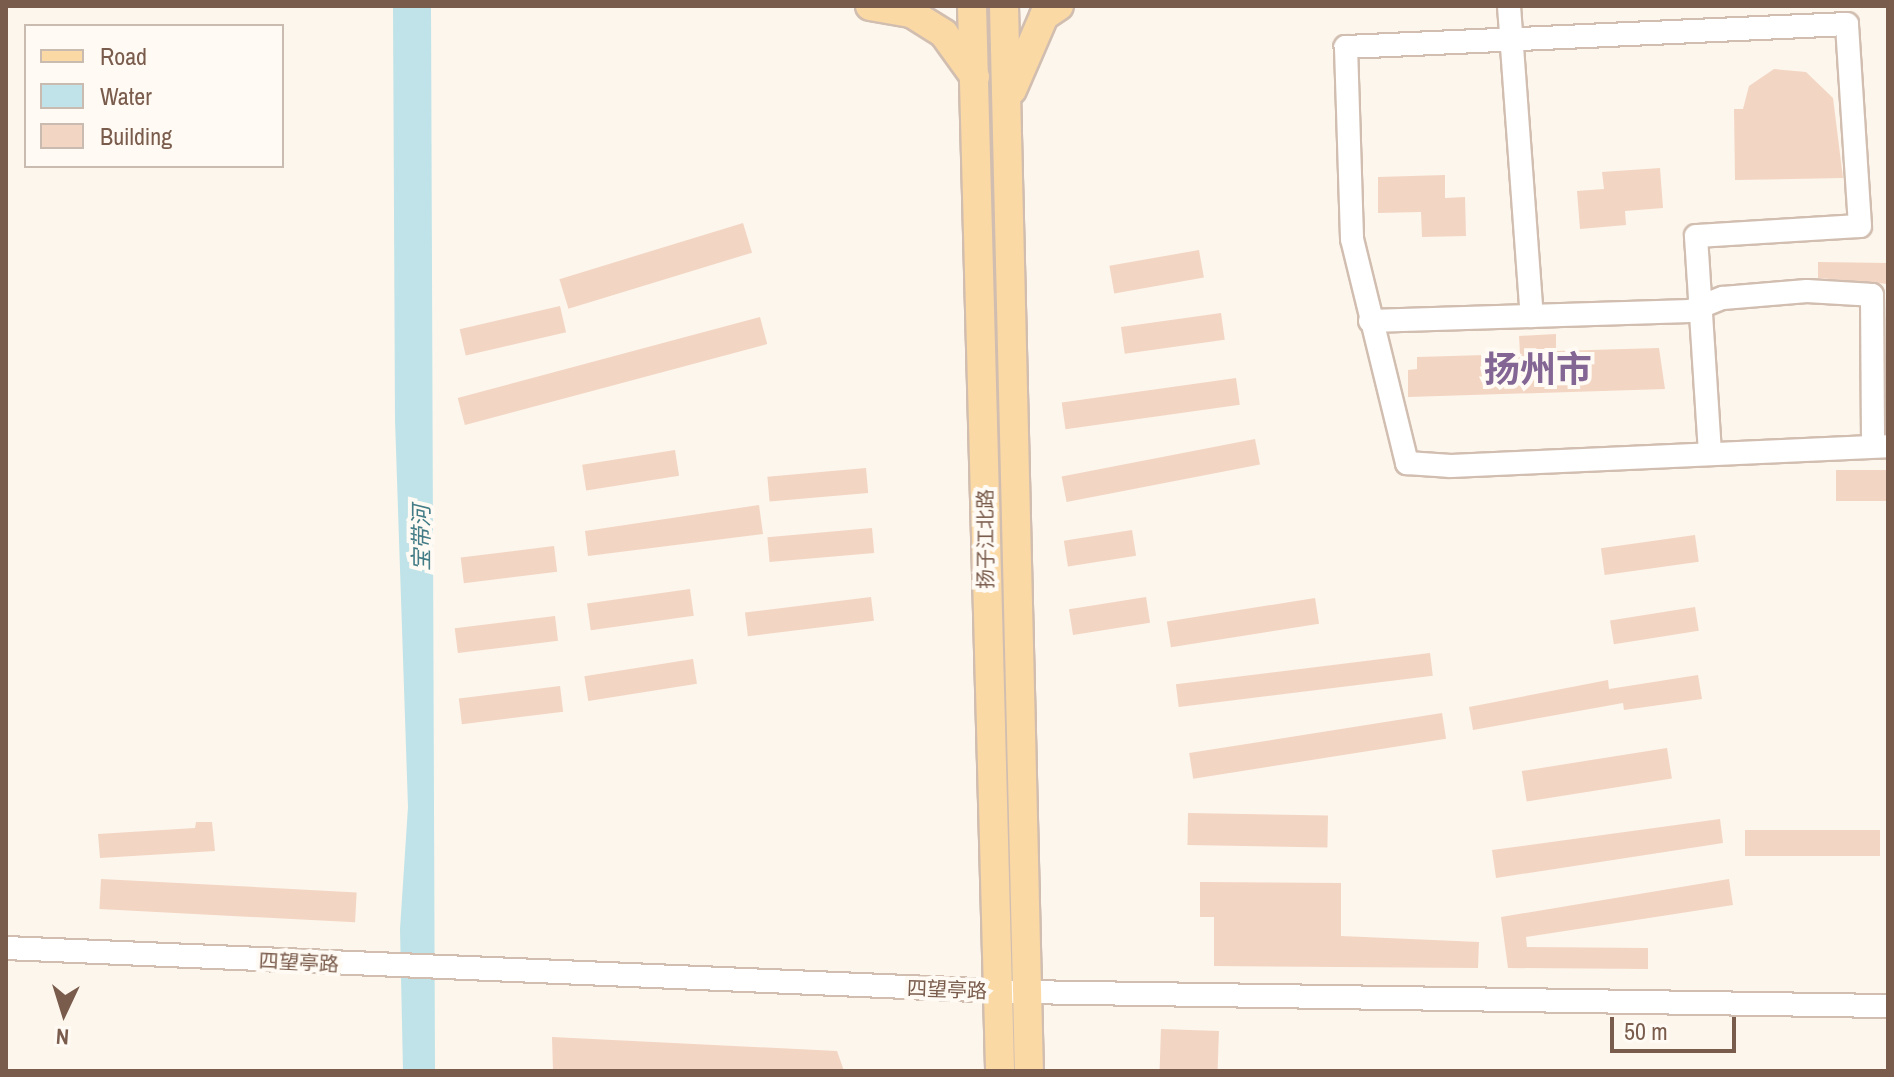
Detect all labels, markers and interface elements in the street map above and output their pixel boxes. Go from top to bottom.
legend [24,24,284,168]
text: Road [100,40,147,72]
text: Water [100,80,152,112]
text: Building [100,120,172,152]
district label: 扬州市 [1484,348,1592,392]
street label: 扬子江北路 [973,489,997,589]
water label: 宝带河 [409,505,435,571]
street label: 四望亭路 [258,948,340,976]
north arrow [24,973,104,1053]
street label: 四望亭路 [907,976,987,1002]
scale bar [1614,1001,1740,1051]
text: 50 m [1624,1015,1668,1047]
text: N [55,1022,70,1052]

